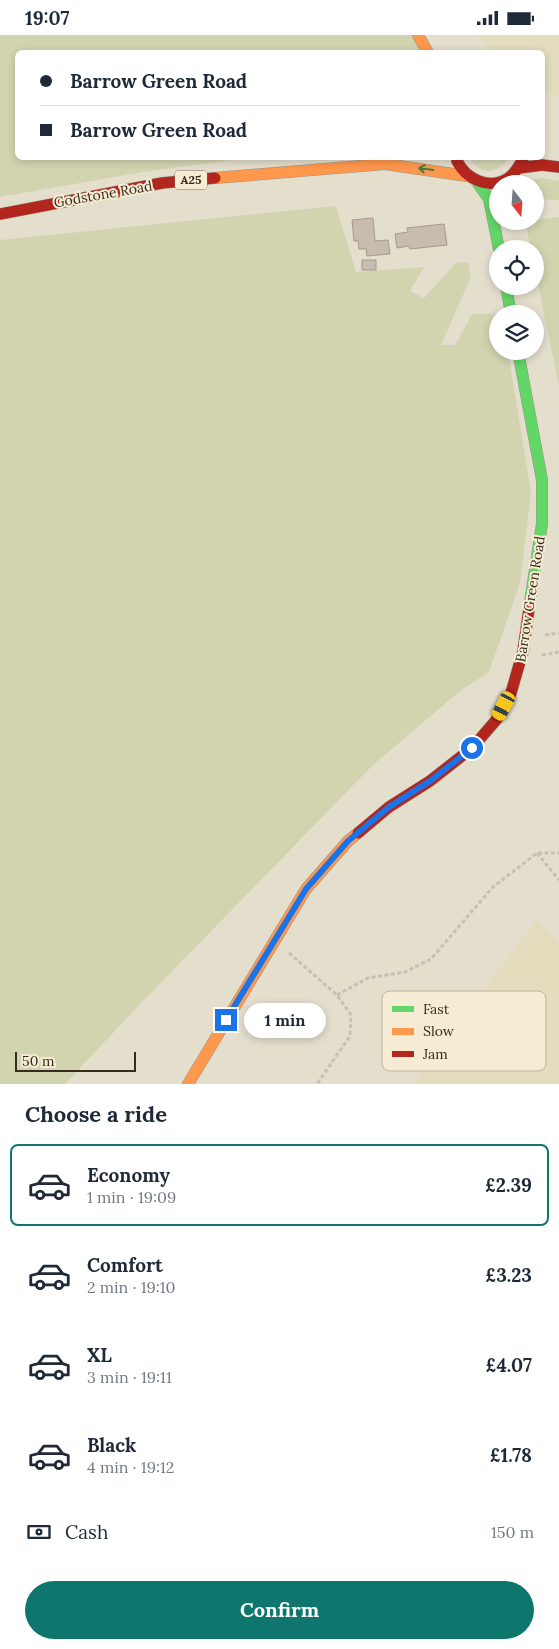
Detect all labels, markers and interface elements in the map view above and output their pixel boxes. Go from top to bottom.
text: 19:07 [25,6,69,30]
text: Barrow Green Road [70,69,247,93]
text: Barrow Green Road [70,118,247,142]
one-way arrow [418,164,434,174]
road number: A25 [175,171,207,189]
north arrow [489,175,544,230]
map controls [489,175,544,360]
street label: Godstone Road [52,176,154,212]
button: locate [489,240,544,295]
button: layers [489,305,544,360]
street label: Barrow Green Road [511,535,549,663]
car [490,689,517,723]
route start [461,737,483,759]
legend [382,991,546,1071]
text: Fast [423,1000,450,1018]
callout: 1 min [244,1003,326,1037]
route end [215,1009,237,1031]
text: 1 min [265,1010,305,1030]
text: Slow [423,1022,455,1040]
text: Jam [422,1045,448,1063]
scale bar [15,1049,136,1072]
text: 50 m [22,1052,55,1070]
text: Choose a ride [25,1100,167,1128]
icon: car [27,1163,72,1208]
text: Economy [87,1163,170,1187]
text: £2.39 [485,1173,532,1197]
text: 1 min · 19:09 [87,1187,176,1207]
icon: car [27,1253,72,1298]
text: Comfort [87,1253,163,1277]
text: £3.23 [485,1263,532,1287]
text: 2 min · 19:10 [87,1277,176,1297]
icon: car [27,1343,72,1388]
text: XL [87,1343,112,1367]
text: £4.07 [486,1353,532,1377]
text: 3 min · 19:11 [87,1367,172,1387]
icon: car [27,1433,72,1478]
text: Black [87,1433,136,1457]
text: £1.78 [490,1443,532,1467]
text: 4 min · 19:12 [87,1457,174,1477]
icon: cash [25,1518,53,1546]
text: Cash [65,1520,108,1544]
text: 150 m [491,1522,534,1542]
button: Confirm [25,1581,534,1639]

